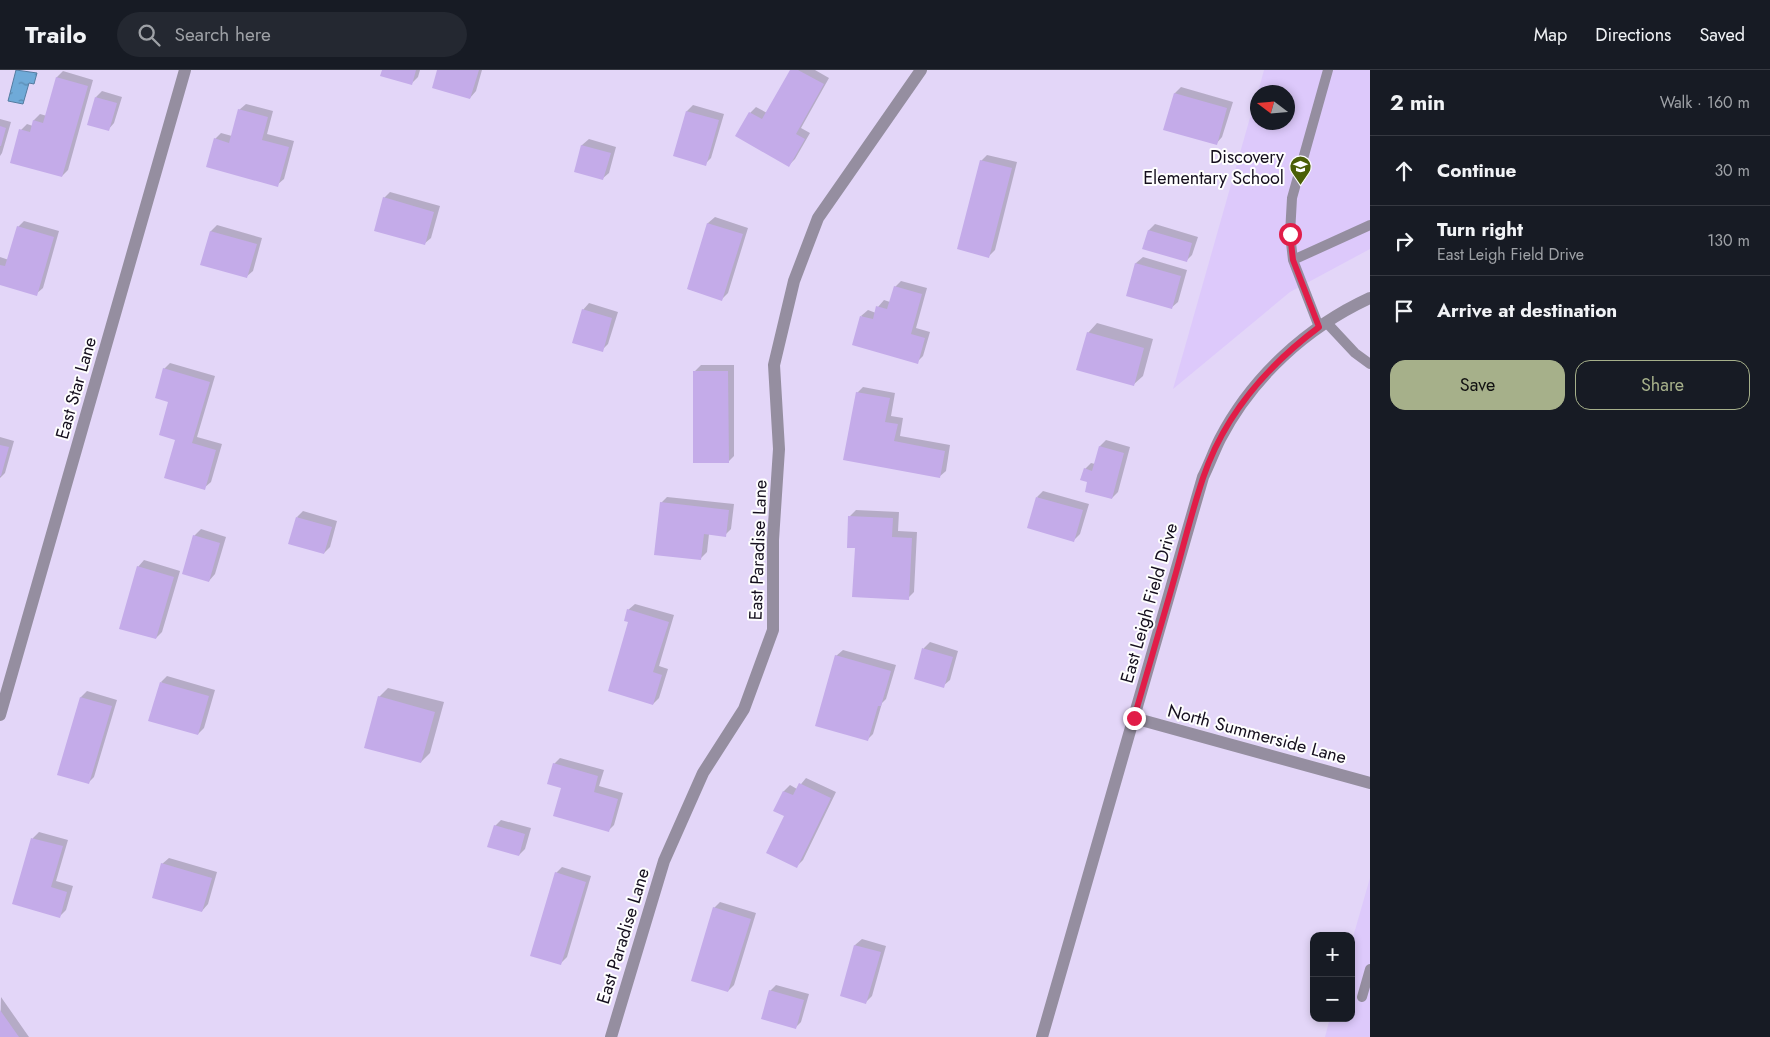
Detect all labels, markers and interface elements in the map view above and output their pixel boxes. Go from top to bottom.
search box [117,12,467,57]
text: Trailo [25,17,87,52]
icon: search [135,21,163,49]
text: Search here [175,21,271,48]
text: Map [1534,22,1567,48]
text: Directions [1595,22,1671,48]
text: Saved [1699,22,1745,48]
north arrow [1250,85,1295,130]
text: 2 min [1390,88,1445,118]
text: Walk · 160 m [1660,91,1750,114]
place label: Discovery Elementary School [1143,144,1284,191]
school or university icon: Discovery Elementary School [1288,155,1312,186]
icon: ahead [1390,157,1418,185]
text: Continue [1437,157,1516,184]
text: 30 m [1714,159,1750,182]
text: Turn right [1437,216,1523,243]
route start [1279,223,1302,246]
icon: right [1390,227,1418,255]
text: 130 m [1707,229,1750,252]
text: East Leigh Field Drive [1437,243,1584,266]
icon: arrive [1390,297,1418,325]
text: Arrive at destination [1437,297,1617,324]
street label: East Star Lane [49,334,103,442]
button: Save [1390,360,1565,410]
button: Share [1575,360,1750,410]
street label: East Paradise Lane [743,479,773,621]
street label: East Leigh Field Drive [1114,520,1184,686]
street label: North Summerside Lane [1165,698,1349,770]
route end [1123,707,1146,730]
street label: East Paradise Lane [590,865,656,1007]
map controls [1310,932,1355,1022]
button: + [1310,932,1355,977]
button: − [1310,977,1355,1022]

